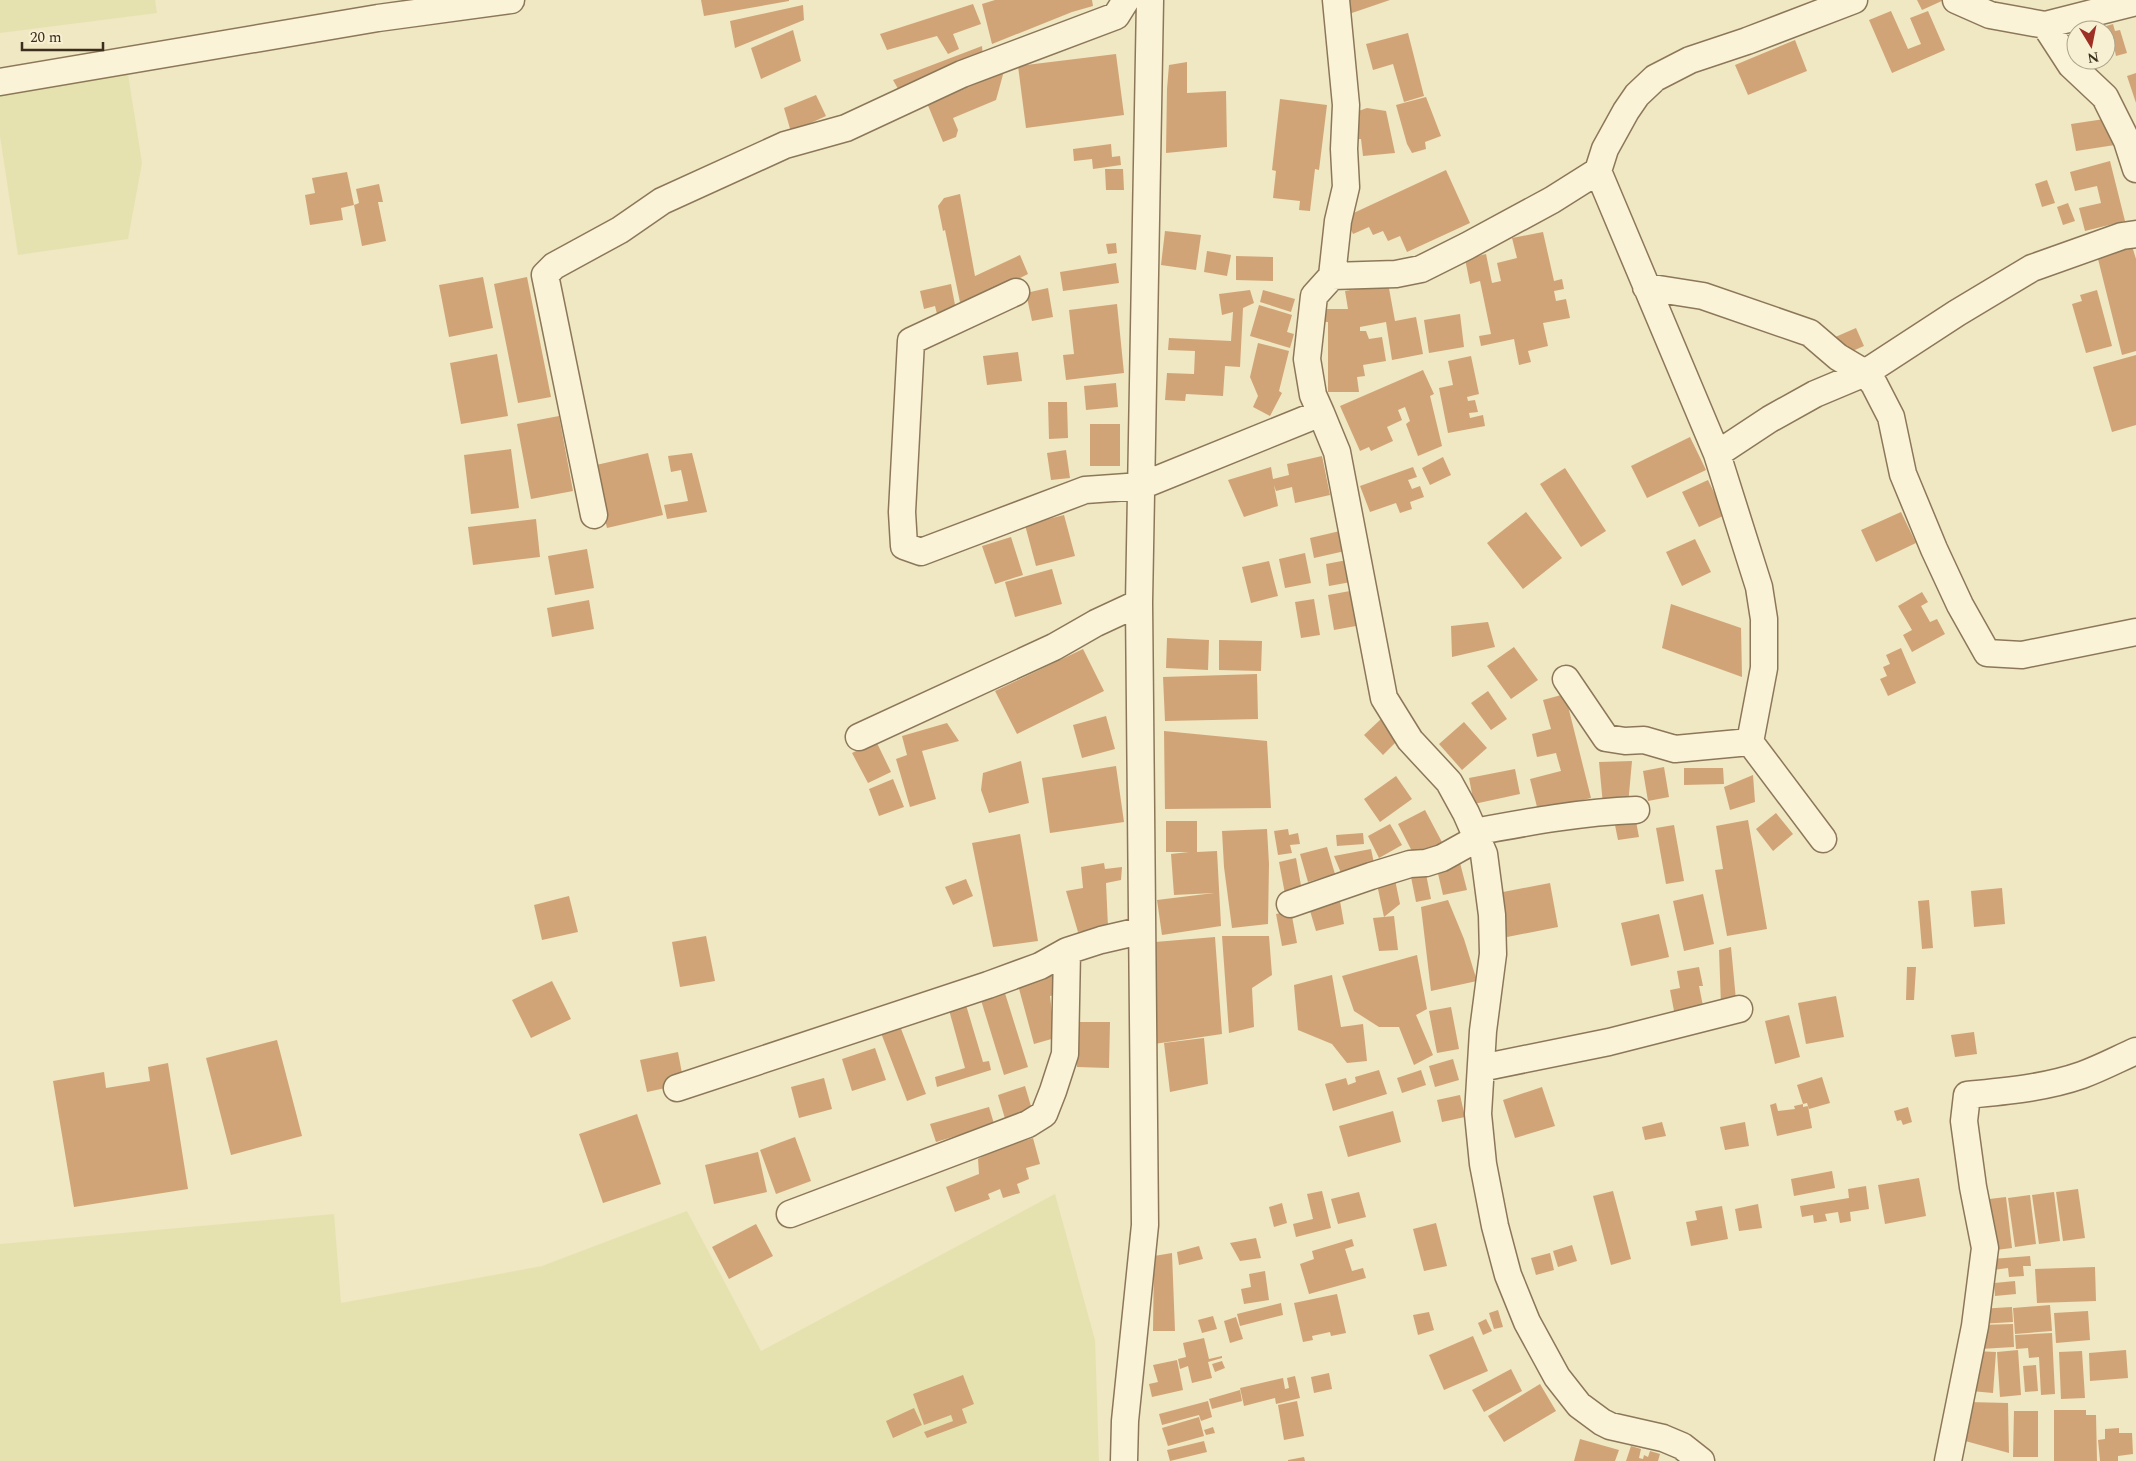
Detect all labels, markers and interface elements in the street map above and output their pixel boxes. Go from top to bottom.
scale bar [22,20,104,52]
north arrow [2066,20,2116,70]
text: 20 m [30,26,62,49]
text: N [2086,46,2101,69]

